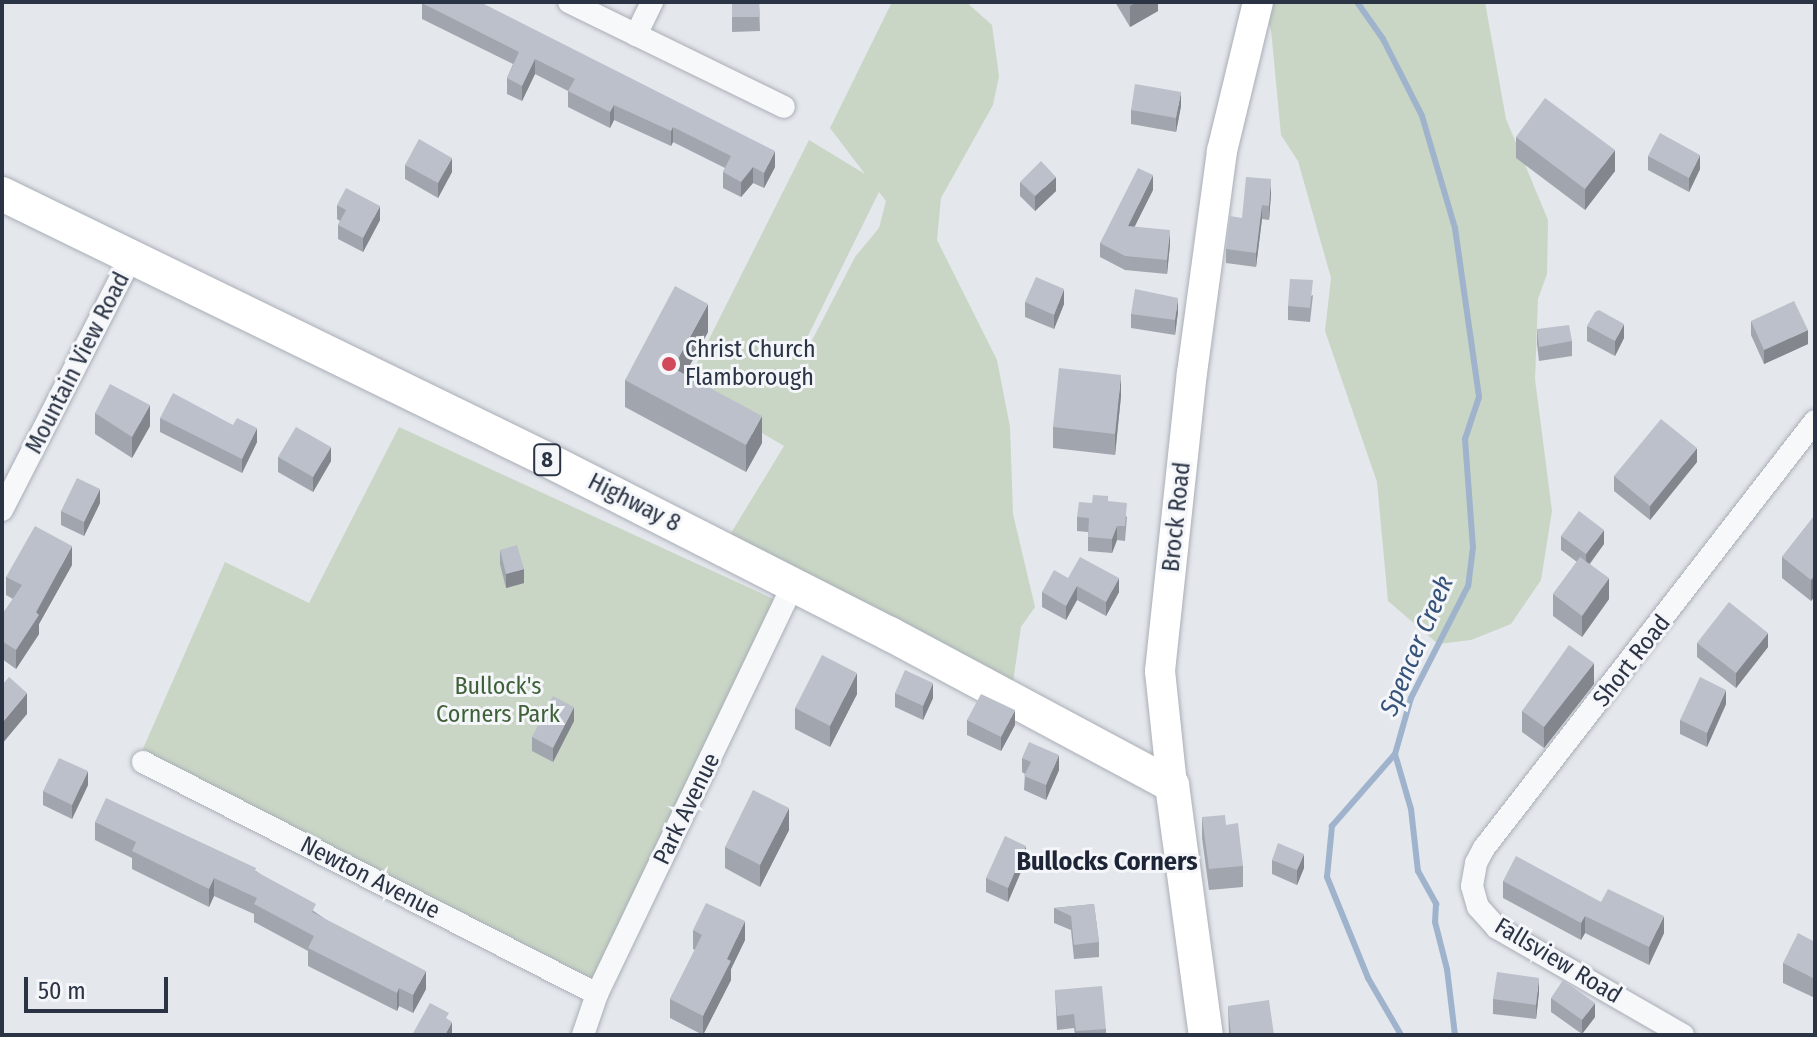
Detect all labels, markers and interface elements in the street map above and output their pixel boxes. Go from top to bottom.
street label: Mountain View Road [20,267,136,459]
place label: Christ Church Flamborough [685,336,816,392]
marker: Christ Church Flamborough [660,355,678,373]
road number: 8 [533,442,561,478]
street label: Brock Road [1157,461,1197,573]
street label: Highway 8 [583,468,685,538]
water label: Spencer Creek [1374,571,1460,721]
street label: Short Road [1587,609,1677,713]
park label: Bullock's Corners Park [436,673,560,729]
street label: Park Avenue [648,749,726,869]
street label: Newton Avenue [295,831,445,925]
district label: Bullocks Corners [1016,846,1198,878]
street label: Fallsview Road [1489,912,1627,1010]
scale bar [28,961,172,1011]
text: 50 m [38,977,86,1005]

